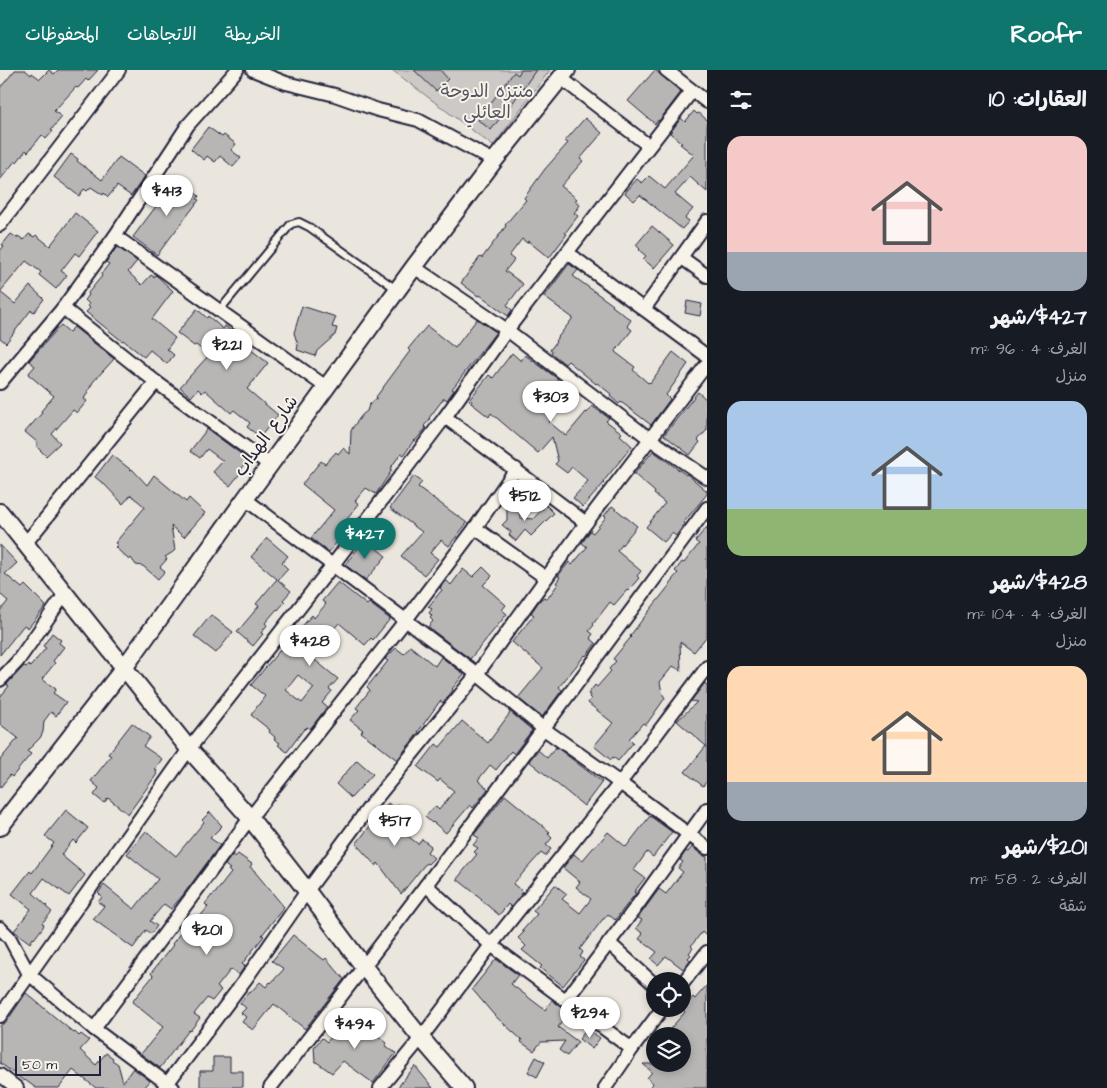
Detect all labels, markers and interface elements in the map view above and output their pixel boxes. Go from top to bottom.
text: Roofr [1010,18,1082,52]
text: المحفوظات [25,22,99,47]
text: الاتجاهات [127,22,197,47]
text: الخريطة [225,22,281,47]
park label: منتزه الدوحة العائلي [440,79,534,128]
text: العقارات: 10 [989,85,1087,114]
icon: filters [727,86,755,114]
icon: home [862,168,952,258]
pin: $413 [137,174,197,217]
text: $413 [152,180,182,202]
text: $427/شهر [992,303,1087,332]
pin: $221 [197,328,257,371]
text: $221 [212,334,242,356]
text: الغرف: 4 · 96 m² [971,338,1087,360]
text: منزل [1055,365,1087,387]
pin: $303 [521,380,581,423]
text: $303 [533,386,569,408]
street label: شارع الهداب [228,390,304,482]
icon: home [862,433,952,523]
pin: $512 [495,480,555,522]
text: $512 [509,485,541,507]
pin: $427 [335,518,395,560]
text: $427 [346,523,384,545]
text: $428/شهر [991,568,1087,597]
text: الغرف: 4 · 104 m² [967,603,1087,625]
pin: $428 [280,624,340,667]
text: $428 [290,630,330,652]
text: منزل [1055,630,1087,652]
icon: home [862,698,952,788]
pin: $517 [365,804,425,847]
text: $517 [379,810,411,832]
text: $201/شهر [1003,833,1087,862]
text: الغرف: 2 · 58 m² [970,868,1087,890]
text: شقة [1059,895,1087,917]
pin: $201 [177,914,237,956]
text: $201 [192,919,222,941]
map controls [646,972,691,1072]
button: locate [646,972,691,1017]
pin: $294 [560,996,620,1039]
text: $294 [571,1002,609,1024]
pin: $494 [325,1008,385,1050]
text: $494 [335,1013,375,1035]
button: layers [646,1027,691,1072]
scale bar [15,1053,101,1076]
text: 50 m [22,1055,57,1075]

